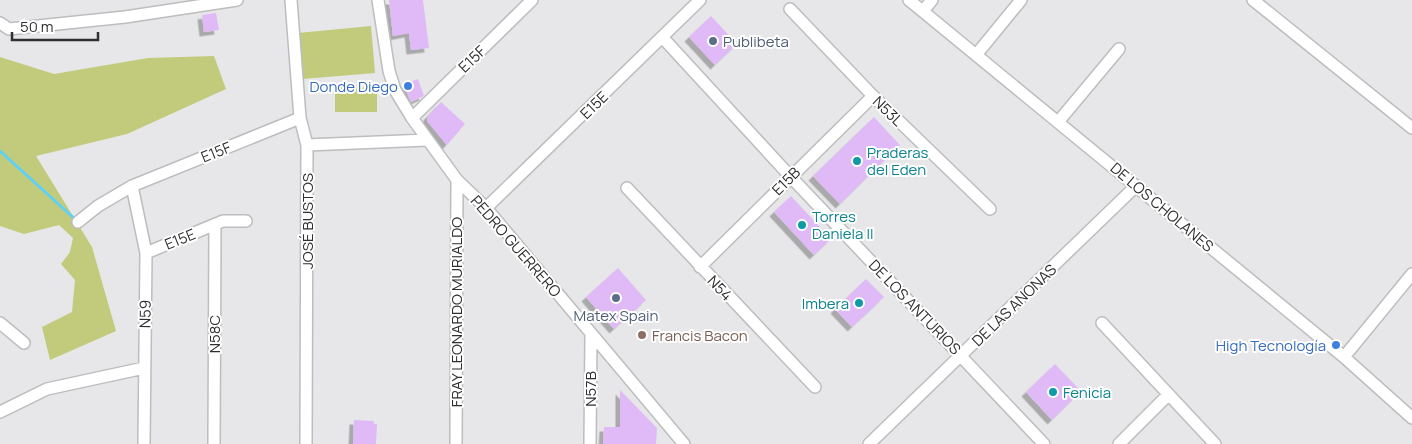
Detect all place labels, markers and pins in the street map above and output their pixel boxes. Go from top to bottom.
place label: Publibeta [723,31,789,52]
marker: Publibeta [707,35,719,47]
place label: Donde Diego [309,76,398,97]
marker: Donde Diego [402,80,414,92]
place label: Praderas del Eden [867,142,929,180]
marker: Praderas del Eden [851,155,863,167]
place label: Torres Daniela II [812,206,873,244]
marker: Torres Daniela II [796,219,808,231]
marker: Matex Spain [610,292,622,304]
place label: Imbera [802,293,849,314]
marker: Imbera [853,297,865,309]
place label: Matex Spain [574,305,659,326]
place label: Francis Bacon [652,325,748,346]
marker: Francis Bacon [636,329,648,341]
place label: High Tecnología [1216,335,1326,356]
marker: High Tecnología [1330,339,1342,351]
place label: Fenicia [1063,382,1111,403]
marker: Fenicia [1047,386,1059,398]

